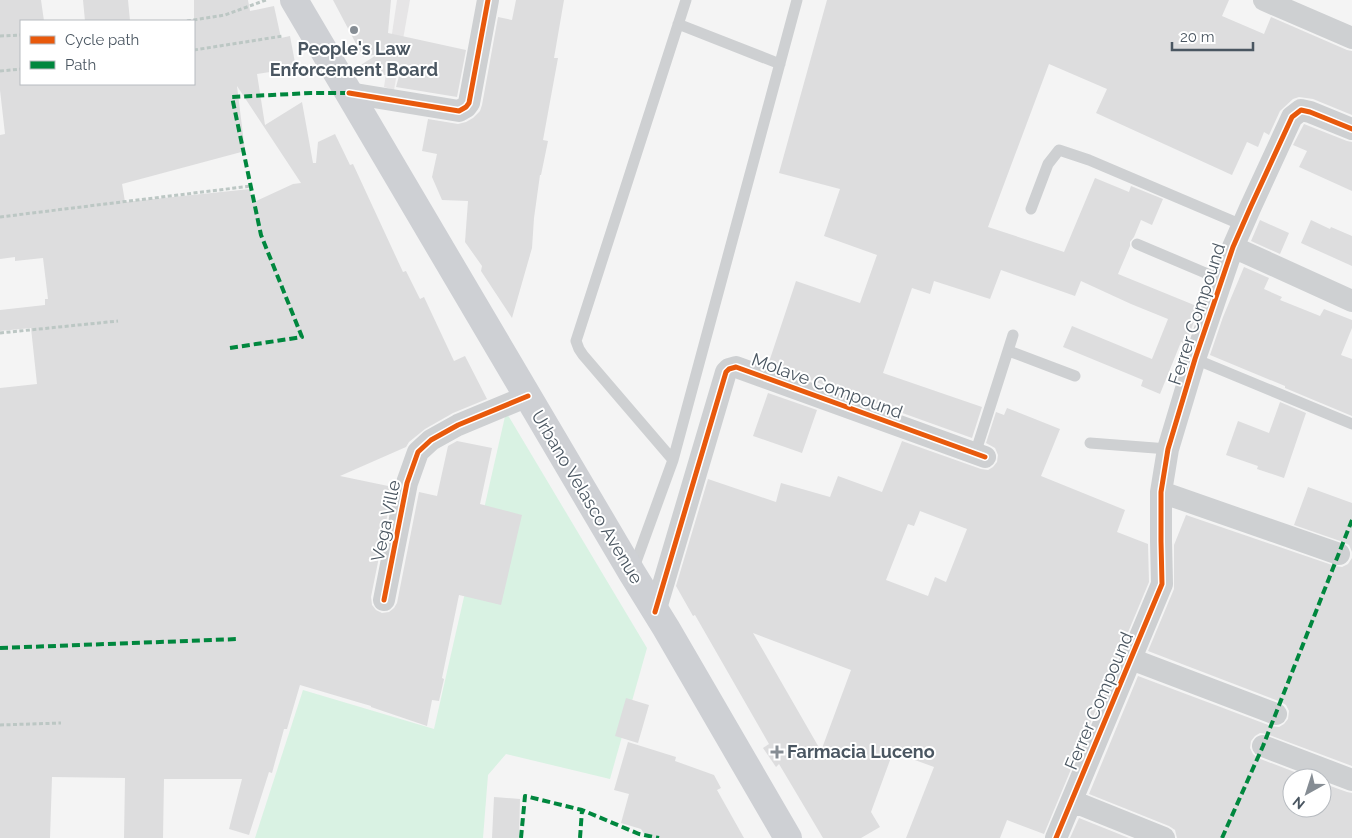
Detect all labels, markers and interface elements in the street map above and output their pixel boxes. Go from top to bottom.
legend [20,20,195,85]
scale bar [1172,20,1253,52]
marker: People's Law Enforcement Board [348,24,360,36]
text: 20 m [1180,28,1215,46]
text: Cycle path [65,31,139,49]
place label: People's Law Enforcement Board [270,38,438,80]
text: Path [65,56,96,74]
street label: Ferrer Compound [1164,240,1229,387]
street label: Molave Compound [749,348,905,423]
street label: Urbano Velasco Avenue [527,406,648,588]
street label: Vega Ville [367,478,404,564]
street label: Ferrer Compound [1060,629,1137,773]
place label: Farmacia Luceno [787,741,935,762]
marker: Farmacia Luceno [771,746,783,758]
north arrow [1282,768,1332,818]
text: N [1290,794,1308,813]

